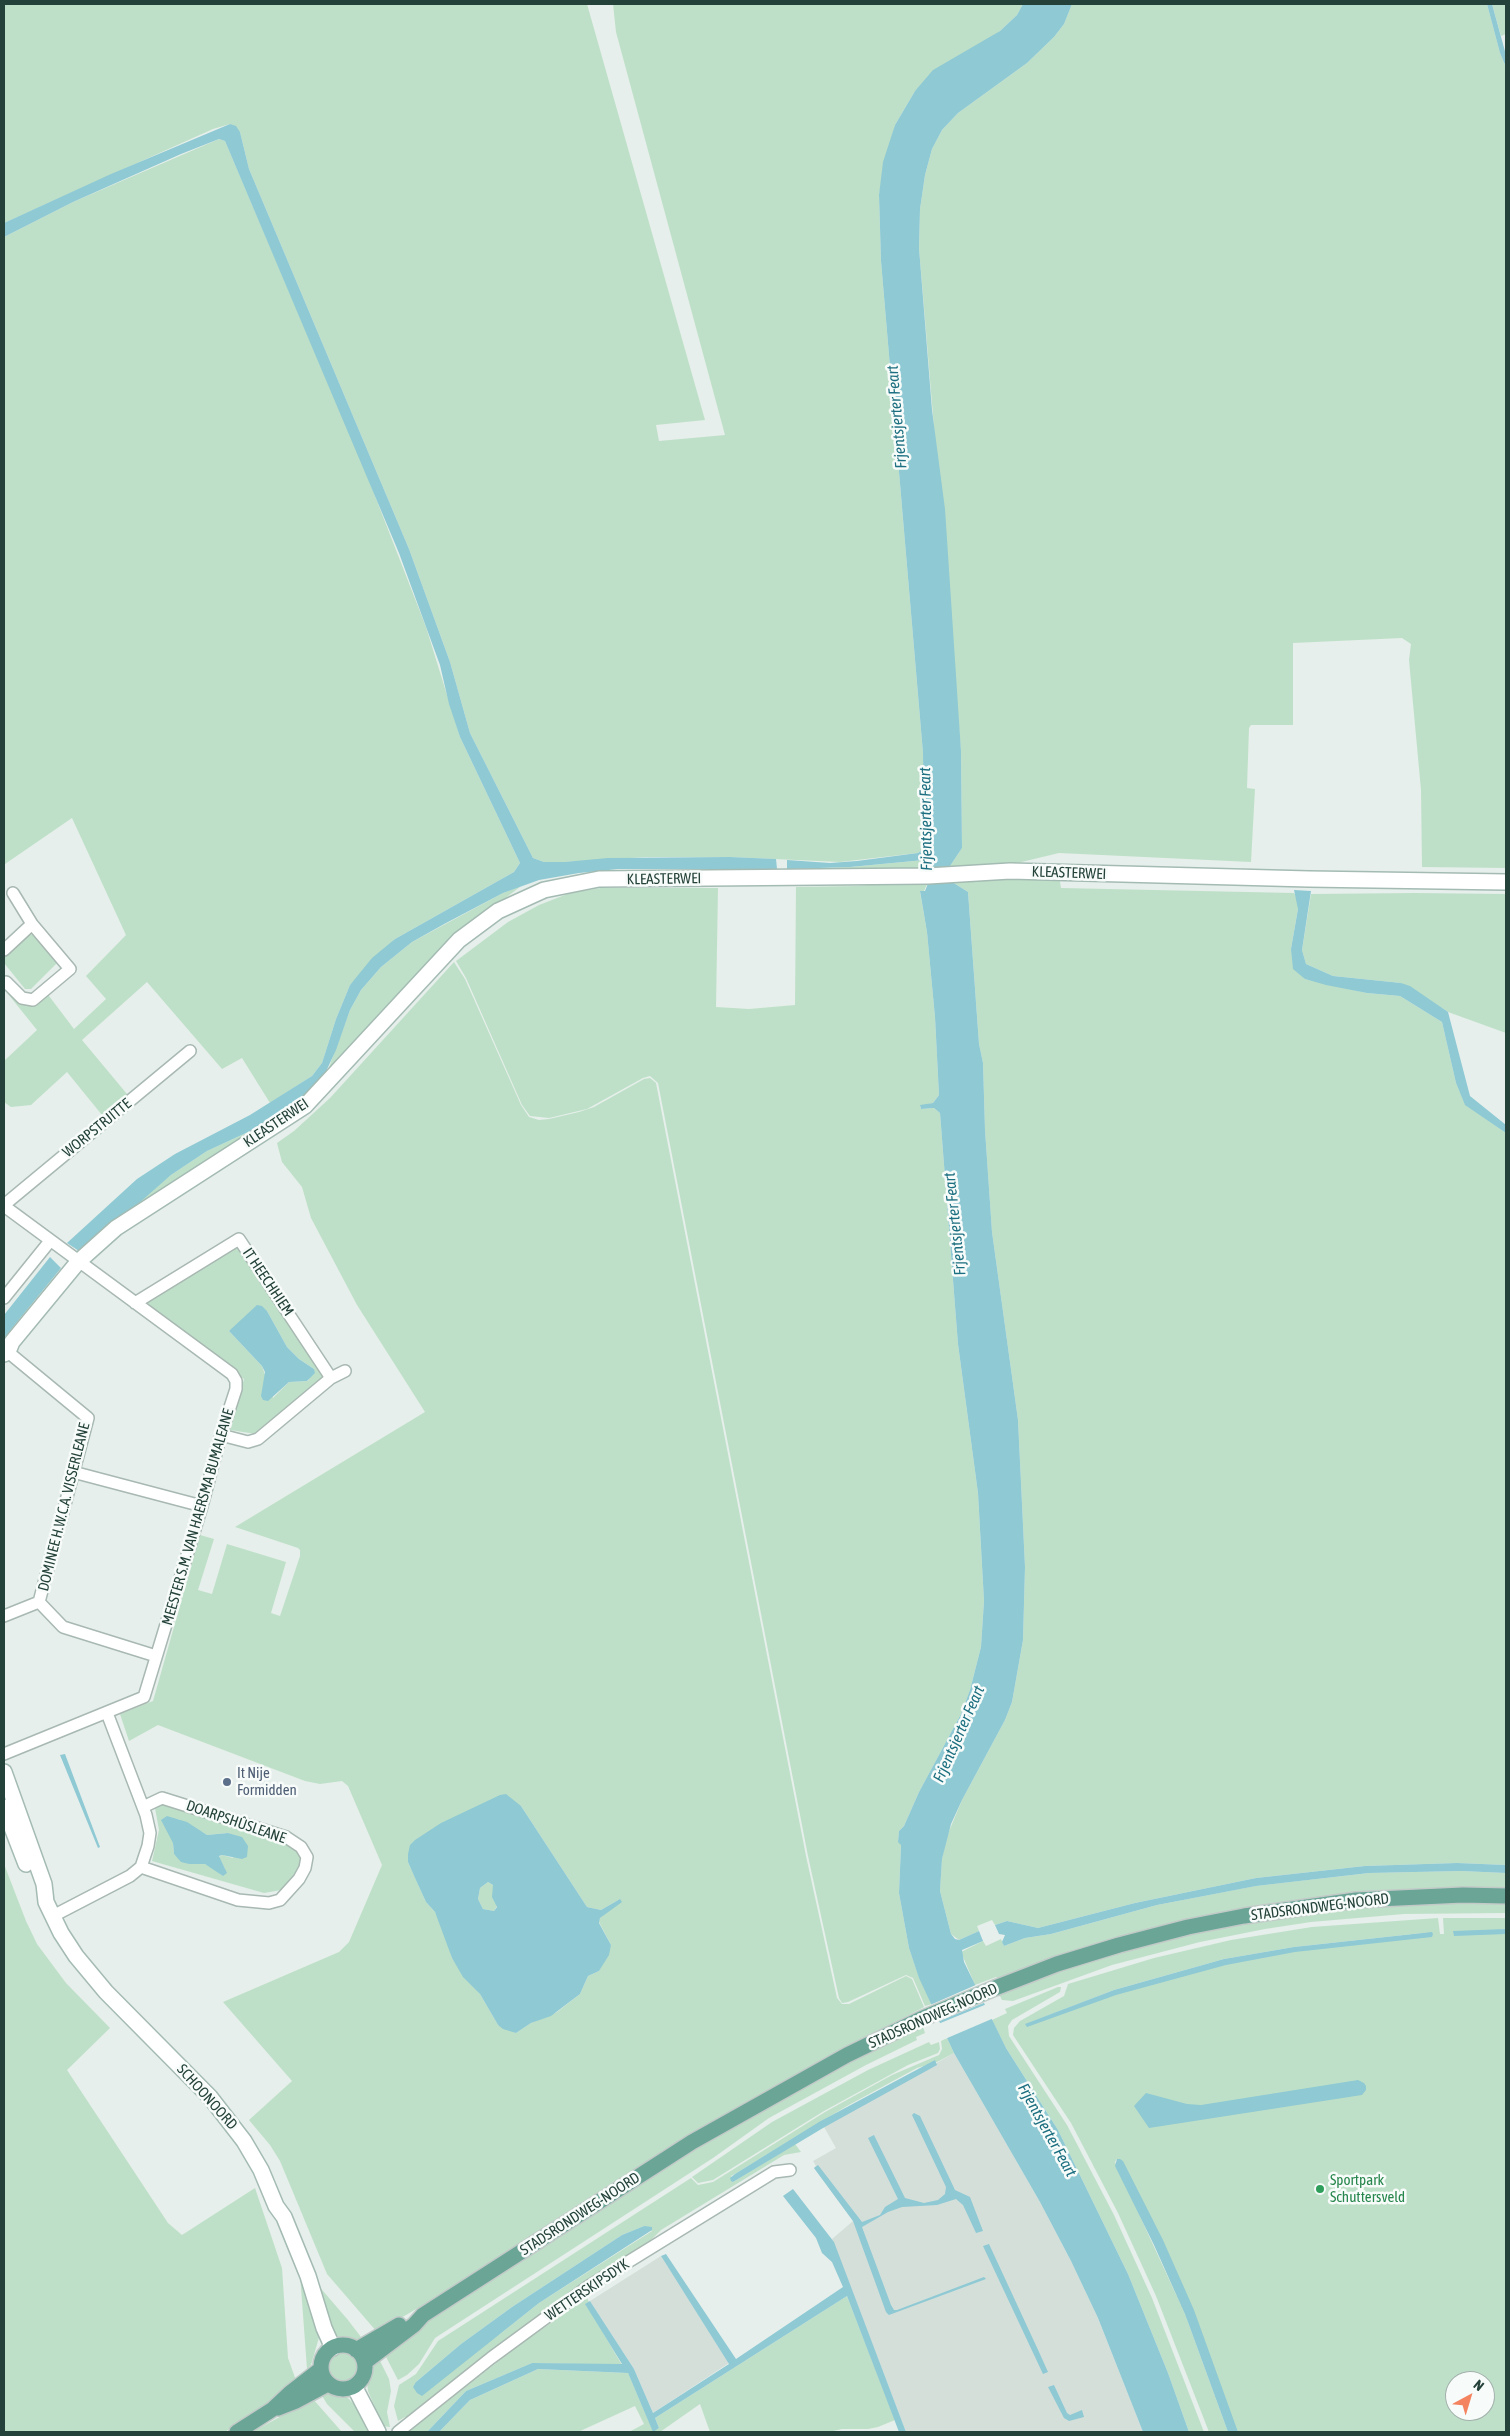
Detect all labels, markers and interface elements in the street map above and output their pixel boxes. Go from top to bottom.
water label: Frjentsjerter Feart [883,365,911,469]
water label: Frjentsjerter Feart [915,767,937,871]
street label: KLEASTERWEI [1031,863,1107,883]
street label: KLEASTERWEI [627,869,701,889]
street label: WORPSTRJITTE [59,1095,135,1161]
street label: KLEASTERWEI [240,1095,312,1151]
water label: Frjentsjerter Feart [940,1171,970,1277]
street label: IT HEECHHIEM [239,1244,297,1320]
street label: MEESTER S.M. VAN HAERSMA BUMALEANE [158,1407,238,1627]
street label: DOMINEE H.W.C.A. VISSERLEANE [34,1421,94,1593]
water label: Frjentsjerter Feart [929,1683,989,1785]
place label: It Nije Formidden [237,1764,297,1799]
marker: It Nije Formidden [221,1776,233,1788]
street label: DOARPSHÛSLEANE [184,1797,288,1847]
street label: STADSRONDWEG-NOORD [1250,1890,1390,1924]
street label: STADSRONDWEG-NOORD [866,1980,1000,2052]
street label: SCHOONOORD [173,2061,241,2133]
water label: Frjentsjerter Feart [1013,2080,1081,2180]
street label: STADSRONDWEG-NOORD [517,2169,643,2259]
place label: Sportpark Schuttersveld [1330,2171,1405,2206]
marker: Sportpark Schuttersveld [1314,2183,1326,2195]
street label: WETTERSKIPSDYK [542,2255,632,2325]
north arrow [1445,2371,1495,2421]
text: N [1471,2376,1487,2394]

